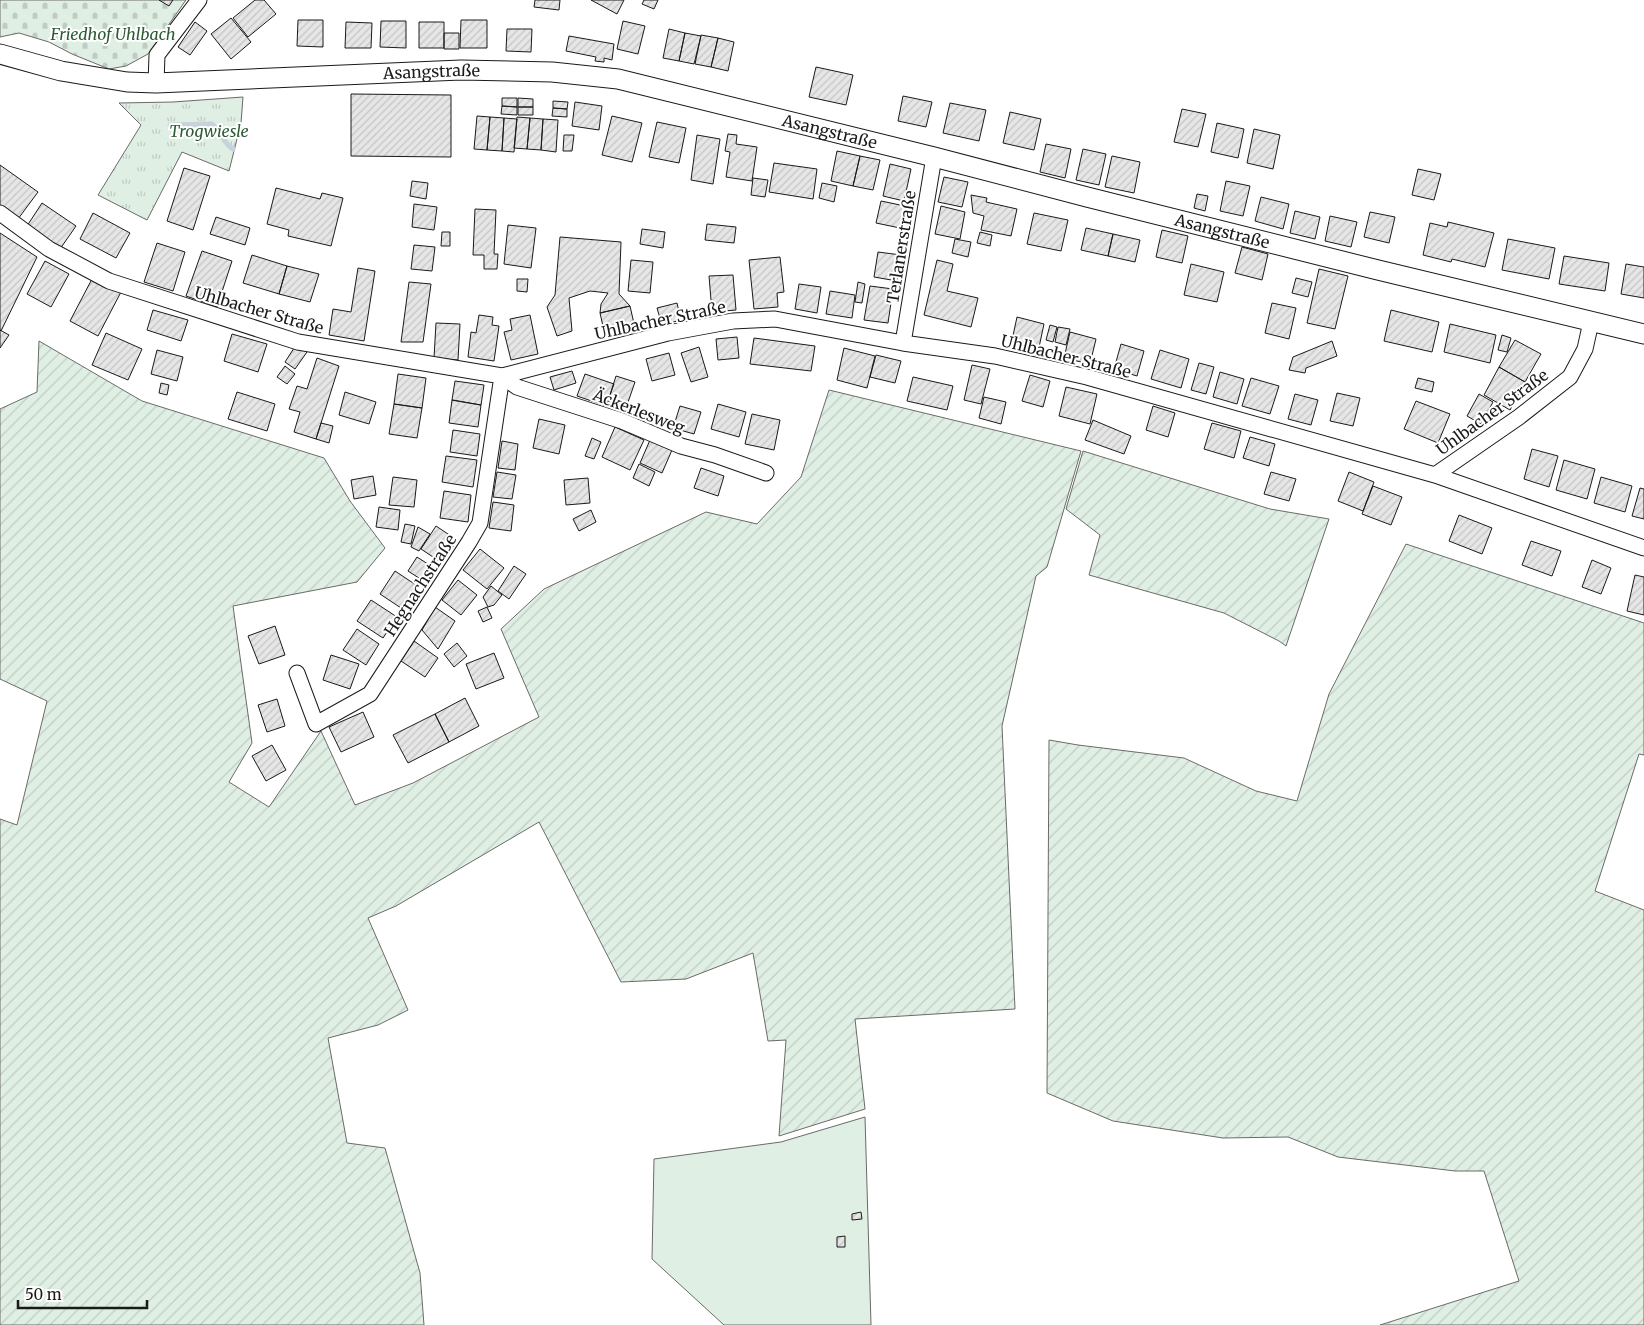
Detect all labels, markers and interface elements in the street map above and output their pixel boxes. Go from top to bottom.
park label: Friedhof Uhlbach [49,24,176,44]
street label: Asangstraße [382,60,480,83]
street label: Asangstraße [779,110,879,153]
park label: Trogwiesle [169,121,249,141]
street label: Terlanerstraße [882,189,920,305]
street label: Asangstraße [1172,209,1272,252]
street label: Uhlbacher Straße [192,282,326,338]
street label: Uhlbacher Straße [593,296,727,344]
street label: Uhlbacher Straße [999,330,1133,382]
street label: Uhlbacher Straße [1432,365,1552,459]
street label: Äckerlesweg [589,384,688,438]
street label: Hegnachstraße [380,530,460,640]
scale bar [18,1278,146,1310]
text: 50 m [25,1285,62,1304]

